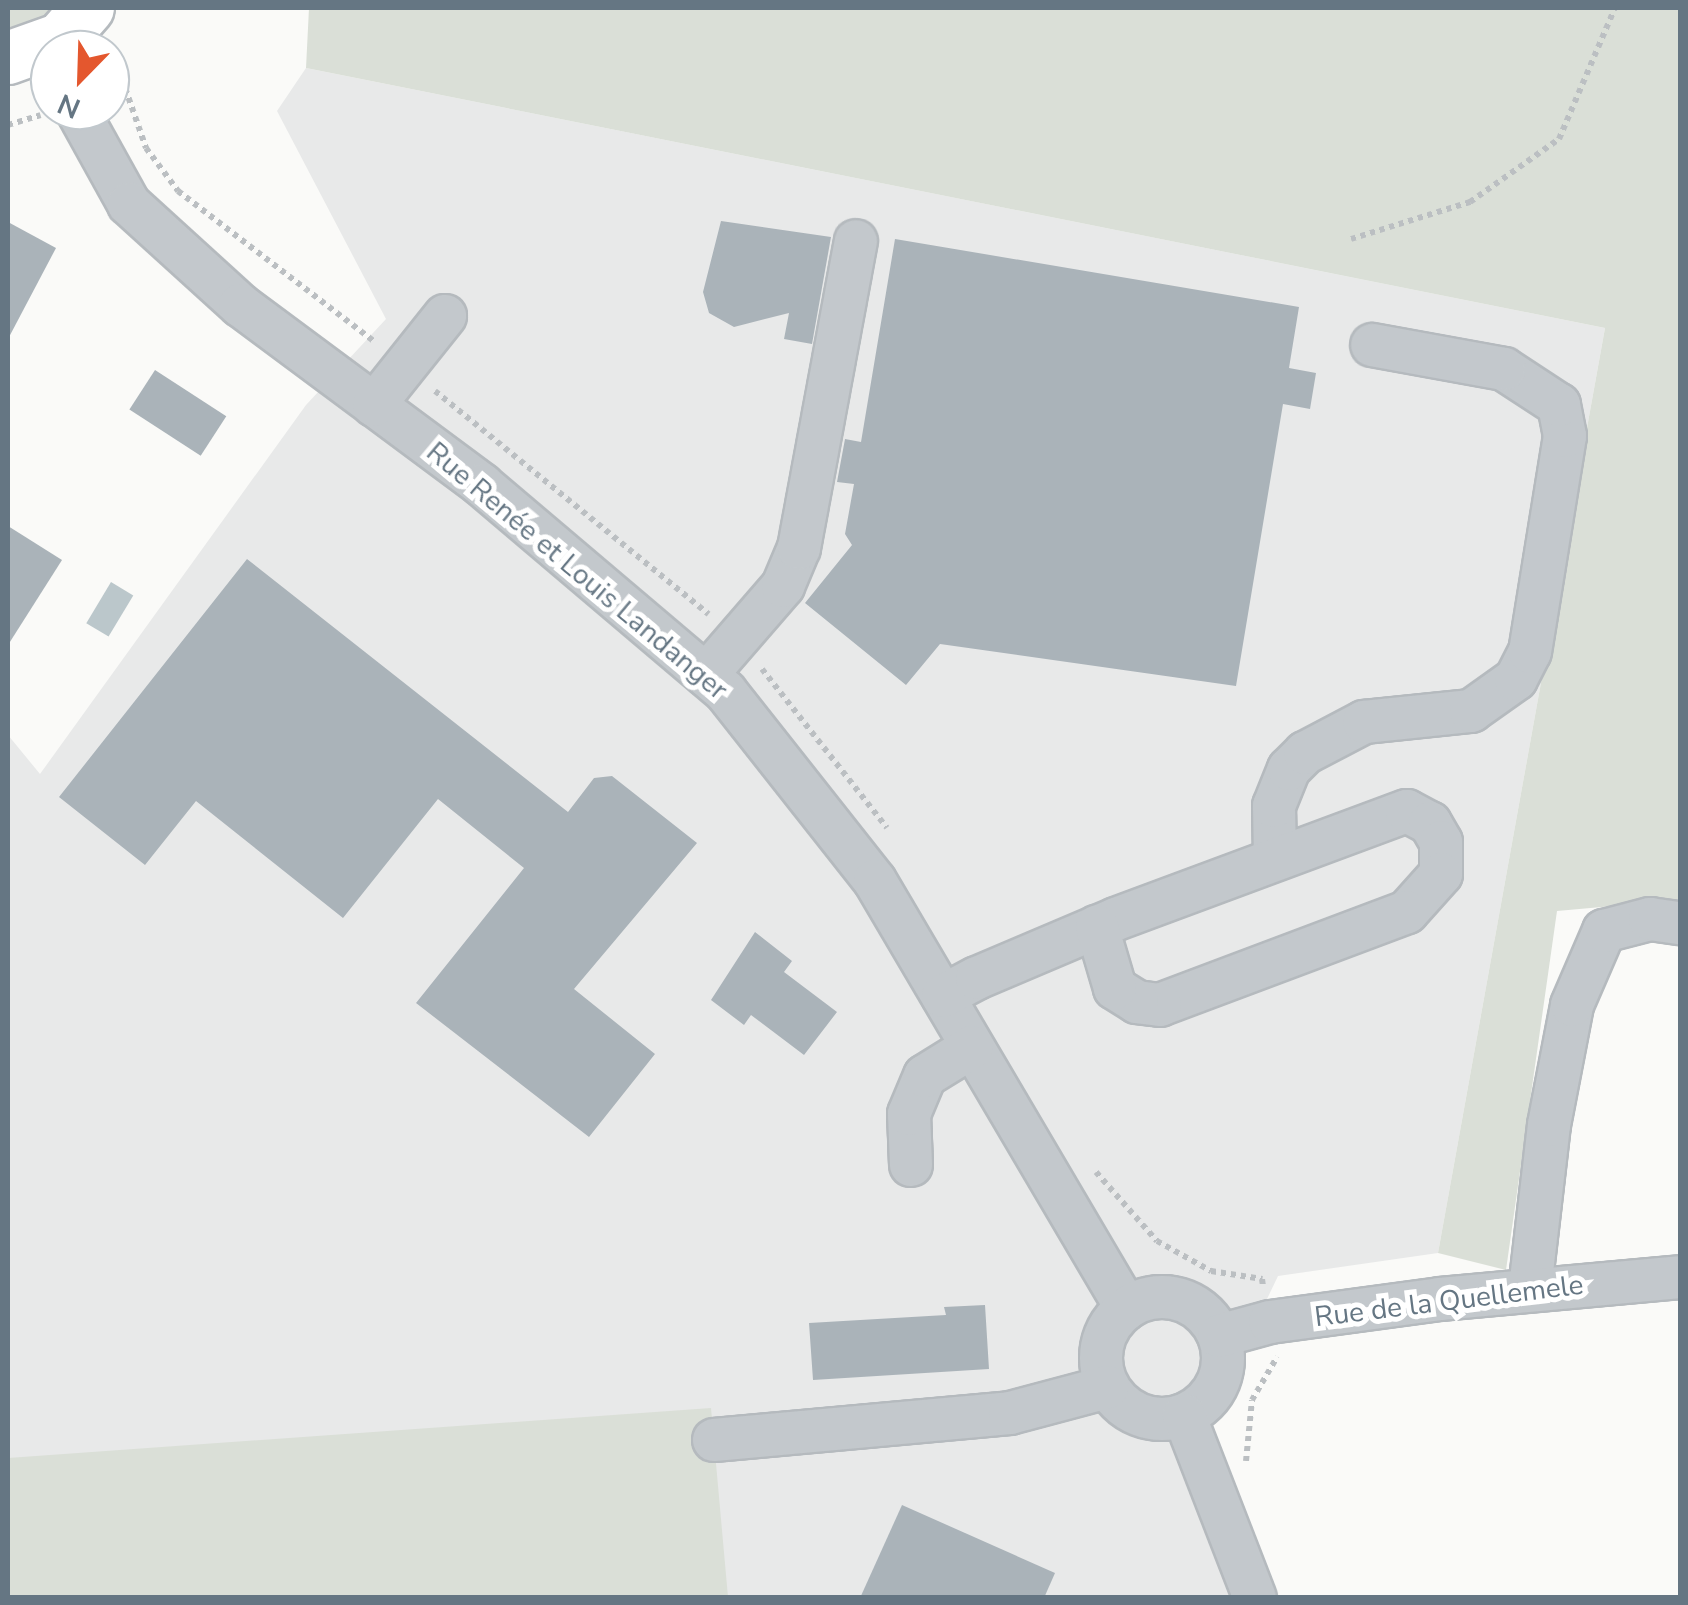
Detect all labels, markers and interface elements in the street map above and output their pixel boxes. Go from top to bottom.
north arrow [30,30,130,130]
text: N [52,84,86,127]
street label: Rue Renée et Louis Landanger [420,435,734,707]
street label: Rue de la Quellemele [1313,1268,1585,1334]

